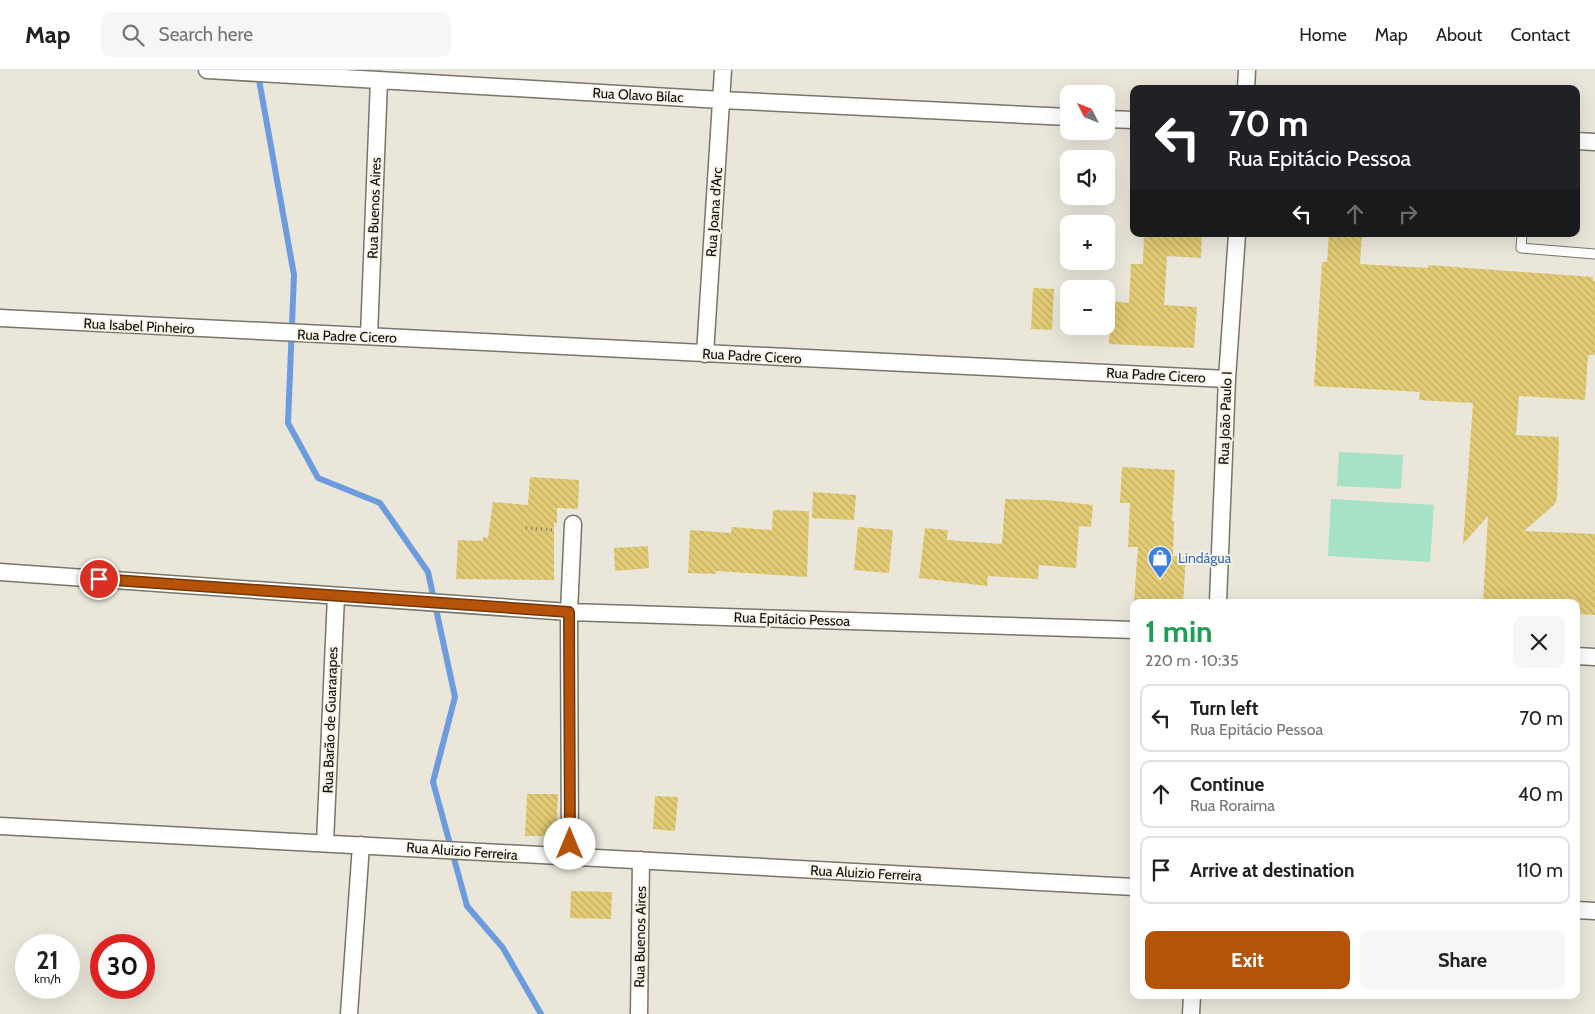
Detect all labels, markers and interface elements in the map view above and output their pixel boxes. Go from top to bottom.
search box [101,12,451,57]
text: Map [25,20,71,49]
icon: search [119,21,147,49]
text: Search here [159,23,253,46]
text: Home [1299,24,1347,46]
text: Map [1375,24,1408,46]
text: About [1436,24,1482,46]
text: Contact [1510,24,1570,46]
street label: Rua Olavo Bilac [592,84,684,106]
north arrow [1060,85,1115,140]
map controls [1060,85,1115,335]
text: 70 m [1228,102,1309,145]
icon: left [1145,105,1210,170]
text: Rua Epitácio Pessoa [1228,145,1411,172]
button: sound [1060,150,1115,205]
street label: Rua Buenos Aires [363,157,385,259]
street label: Rua Joana d'Arc [702,167,726,257]
icon: left [1288,200,1316,228]
icon: ahead [1341,200,1369,228]
icon: right [1394,200,1422,228]
button: + [1060,215,1115,270]
button: − [1060,280,1115,335]
street label: Rua Isabel Pinheiro [83,314,195,338]
street label: Rua Padre Cicero [297,325,397,347]
street label: Rua Padre Cicero [702,344,803,368]
street label: Rua Padre Cicero [1106,363,1207,387]
street label: Rua João Paulo I [1214,371,1236,465]
shop icon: Lindágua [1147,545,1173,579]
place label: Lindágua [1178,549,1232,567]
pin [78,558,120,600]
icon: arrive [85,565,113,593]
street label: Rua Epitácio Pessoa [733,608,851,630]
text: 1 min [1145,613,1213,650]
button: close [1513,616,1565,668]
street label: Rua Barão de Guararapes [318,646,342,794]
text: 220 m · 10:35 [1145,651,1239,670]
text: Turn left [1190,697,1258,720]
icon: left [1147,704,1175,732]
text: 70 m [1519,707,1563,730]
text: Rua Epitácio Pessoa [1190,720,1323,739]
text: Continue [1190,773,1264,796]
icon: ahead [1147,780,1175,808]
text: 40 m [1518,783,1563,806]
text: Rua Roraima [1190,796,1275,815]
position arrow [543,817,595,869]
street label: Rua Aluizio Ferreira [406,838,519,864]
icon: arrive [1147,856,1175,884]
text: Arrive at destination [1190,859,1354,882]
text: 110 m [1516,859,1563,882]
street label: Rua Aluizio Ferreira [810,861,923,885]
street label: Rua Buenos Aires [630,886,650,988]
button: Exit [1145,931,1350,989]
button: Share [1360,931,1565,989]
speed limit sign: 30 [90,934,155,999]
text: 21 [36,945,59,975]
text: km/h [34,971,61,986]

